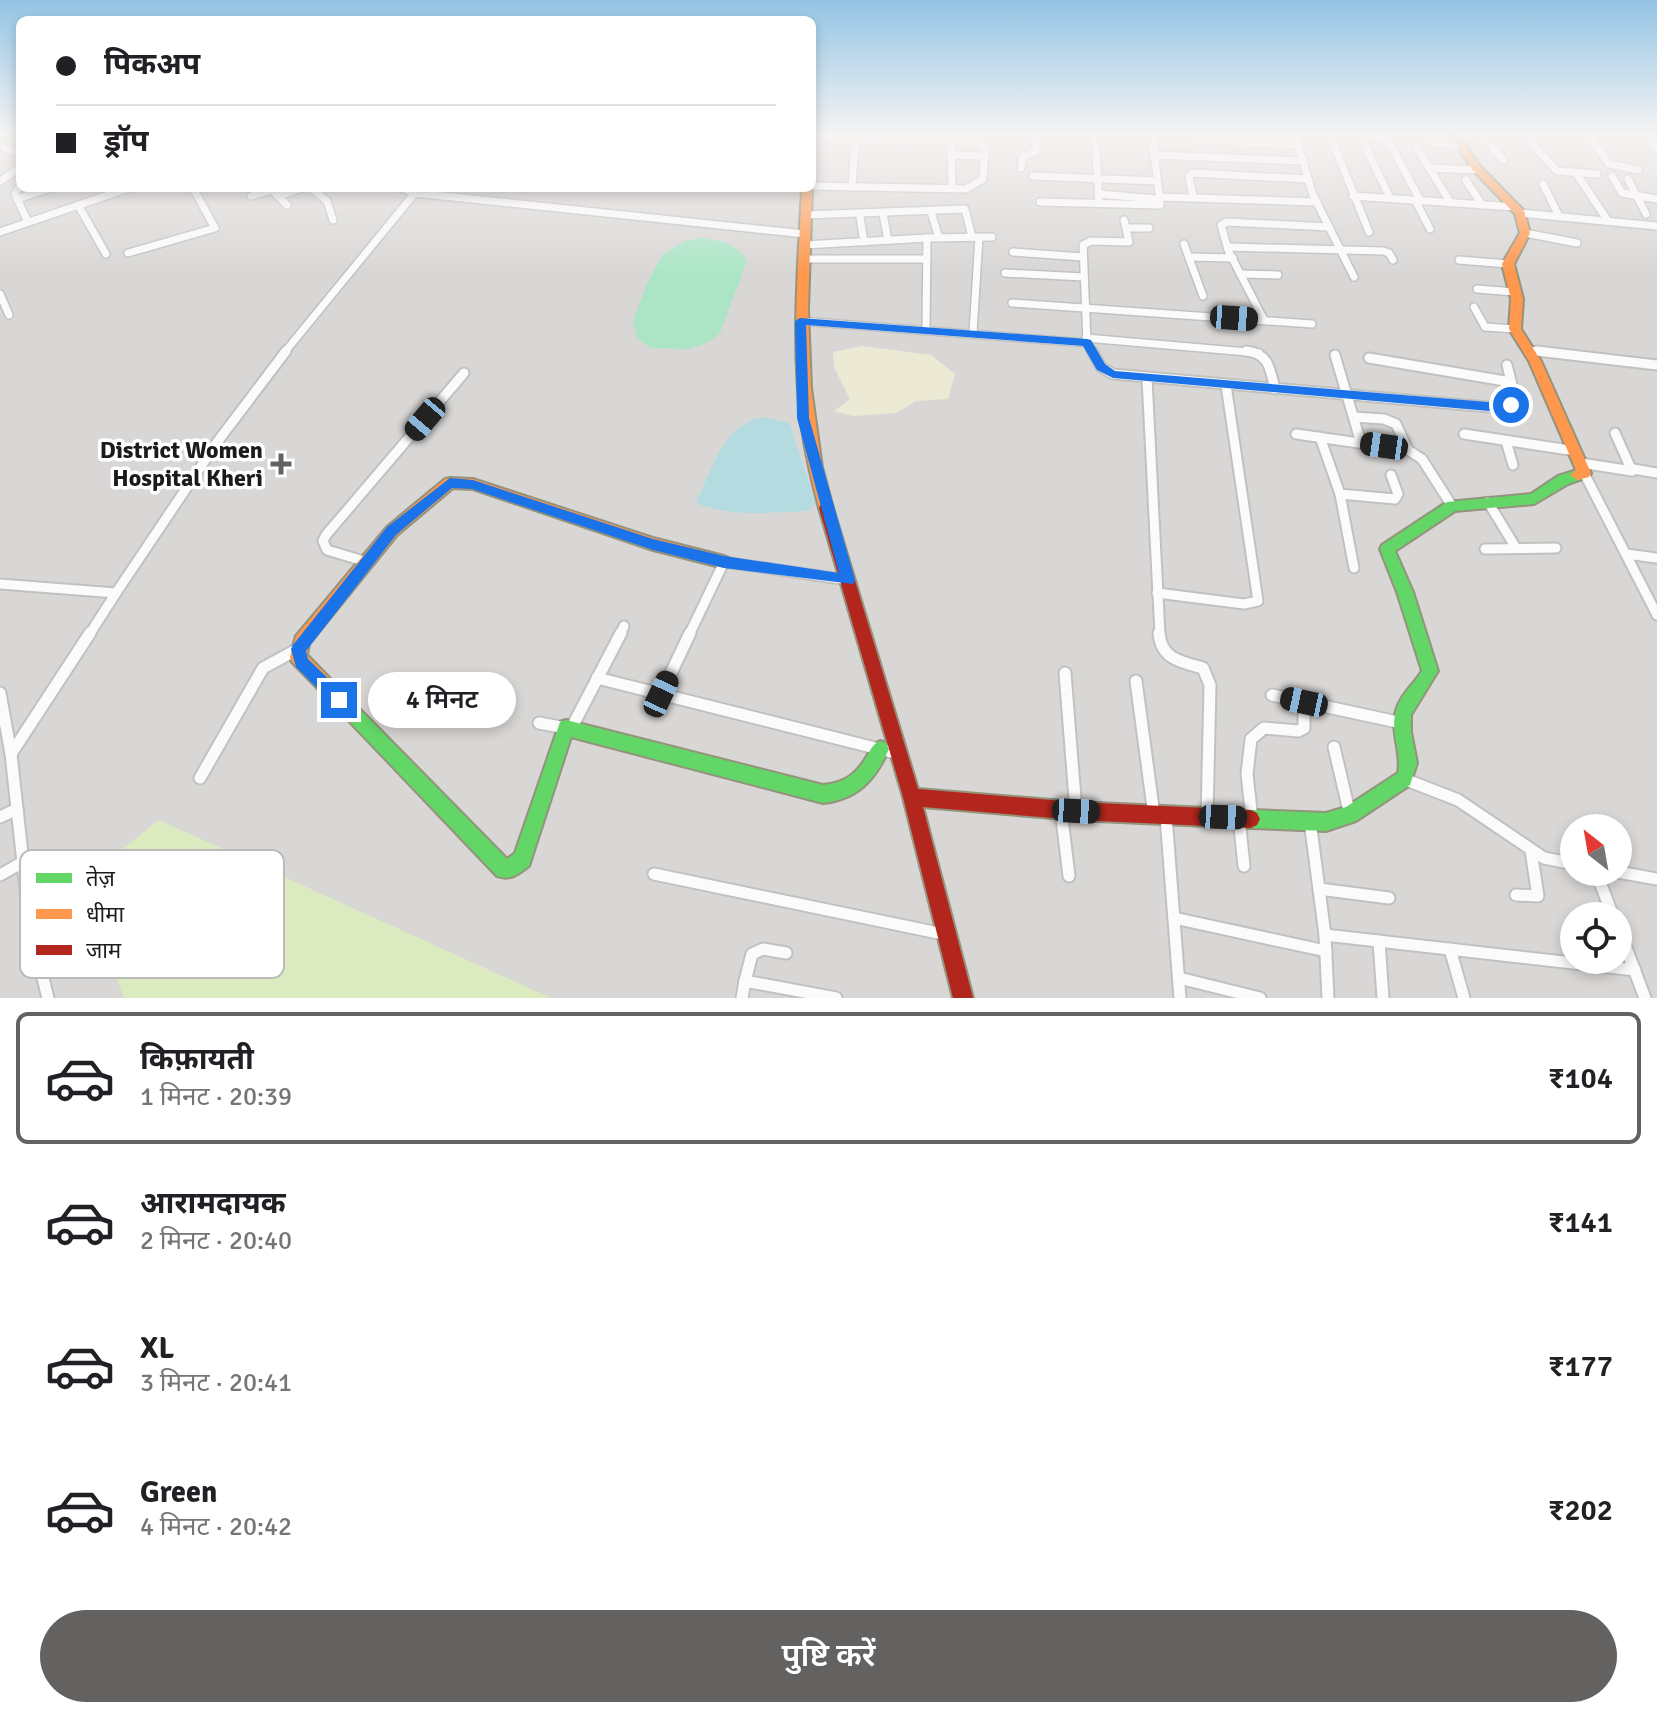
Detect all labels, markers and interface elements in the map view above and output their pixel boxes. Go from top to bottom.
text: पिकअप [104,46,200,83]
text: ड्रॉप [104,123,148,160]
car [1209,304,1259,332]
route start [1493,387,1529,423]
car [400,393,450,445]
car [1359,431,1409,461]
place label: District Women Hospital Kheri [100,435,263,493]
marker: District Women Hospital Kheri [270,453,292,475]
car [640,667,682,721]
callout: 4 मिनट [367,672,515,728]
route end [321,682,357,718]
text: 4 मिनट [406,684,478,716]
car [1278,685,1330,719]
car [1051,798,1101,824]
car [1199,804,1247,830]
north arrow [1560,814,1632,886]
map controls [1560,814,1632,974]
legend [20,850,284,978]
text: तेज़ [86,865,116,892]
text: धीमा [86,901,124,928]
button: locate [1560,902,1632,974]
text: जाम [86,937,122,964]
text: किफ़ायती [140,1041,254,1078]
icon: car [44,1042,116,1114]
text: ₹104 [1548,1060,1613,1097]
text: 1 मिनट · 20:39 [140,1081,292,1113]
text: आरामदायक [140,1185,286,1222]
icon: car [44,1186,116,1258]
text: ₹141 [1548,1204,1613,1241]
text: 2 मिनट · 20:40 [140,1225,292,1257]
icon: car [44,1330,116,1402]
text: XL [140,1330,174,1367]
text: ₹177 [1548,1348,1613,1385]
text: 3 मिनट · 20:41 [140,1367,292,1399]
icon: car [44,1474,116,1546]
text: Green [140,1474,217,1511]
text: ₹202 [1548,1492,1613,1529]
text: 4 मिनट · 20:42 [140,1511,292,1543]
button: पुष्टि करें [40,1610,1617,1702]

